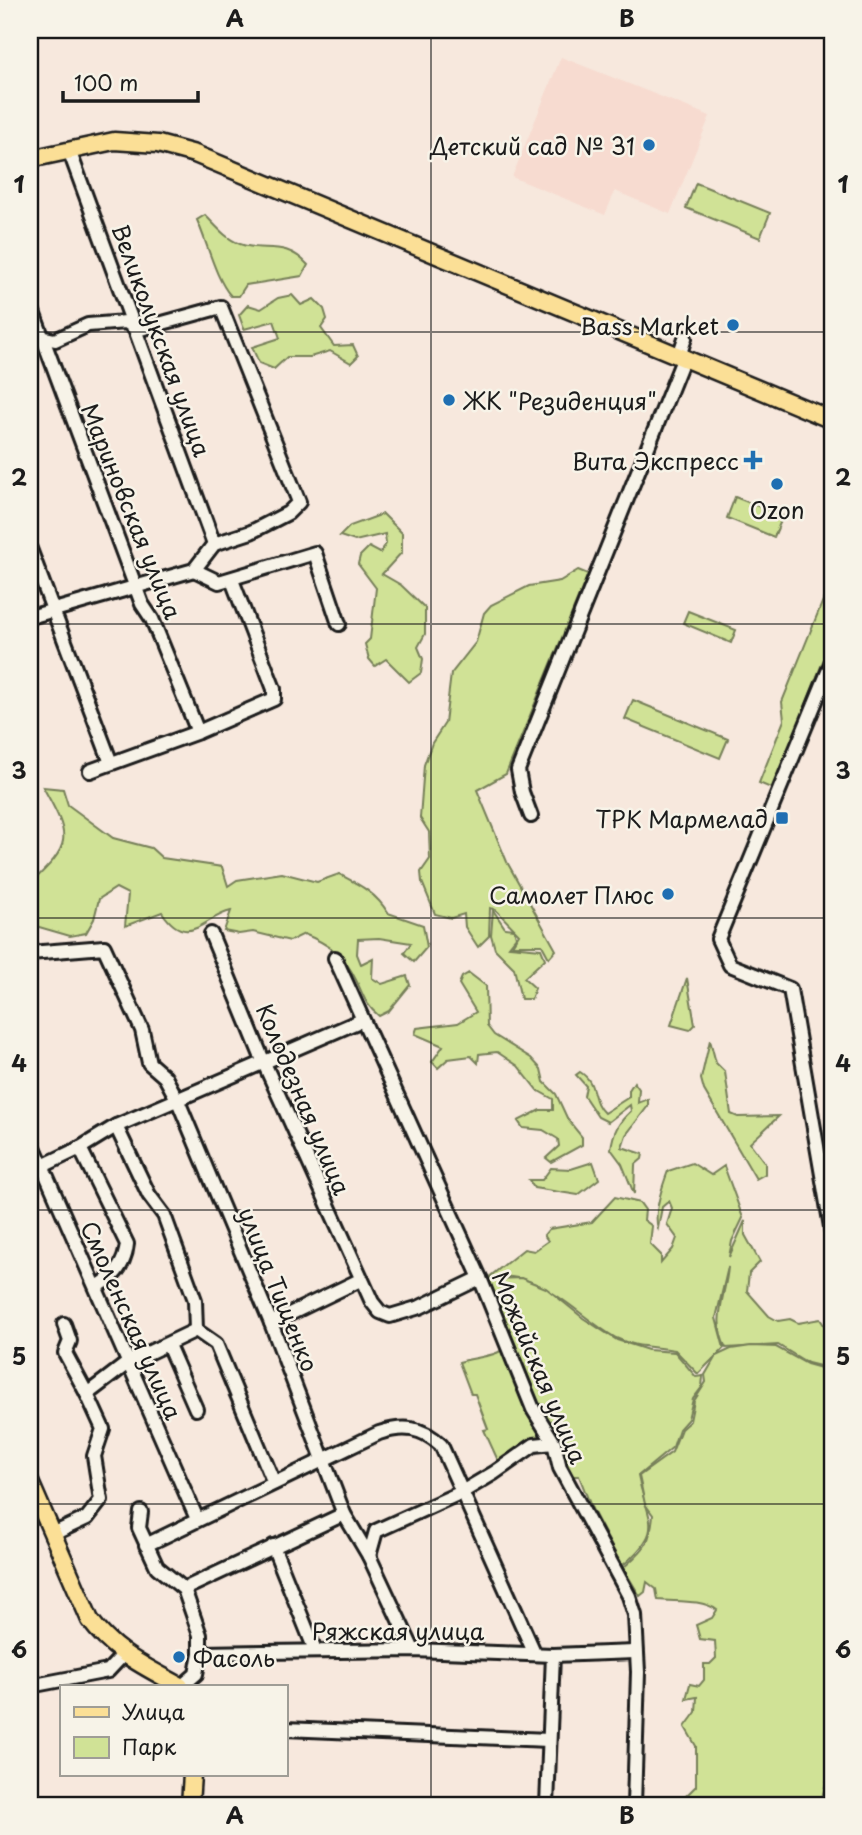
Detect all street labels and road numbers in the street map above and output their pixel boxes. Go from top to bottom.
street label: Великолукская улица [104,219,221,462]
street label: Мариновская улица [73,398,191,625]
street label: Колодезная улица [248,998,360,1201]
street label: улица Тищенко [230,1201,328,1377]
street label: Смоленская улица [72,1215,192,1425]
street label: Можайская улица [484,1265,597,1469]
street label: Ряжская улица [312,1613,485,1648]

